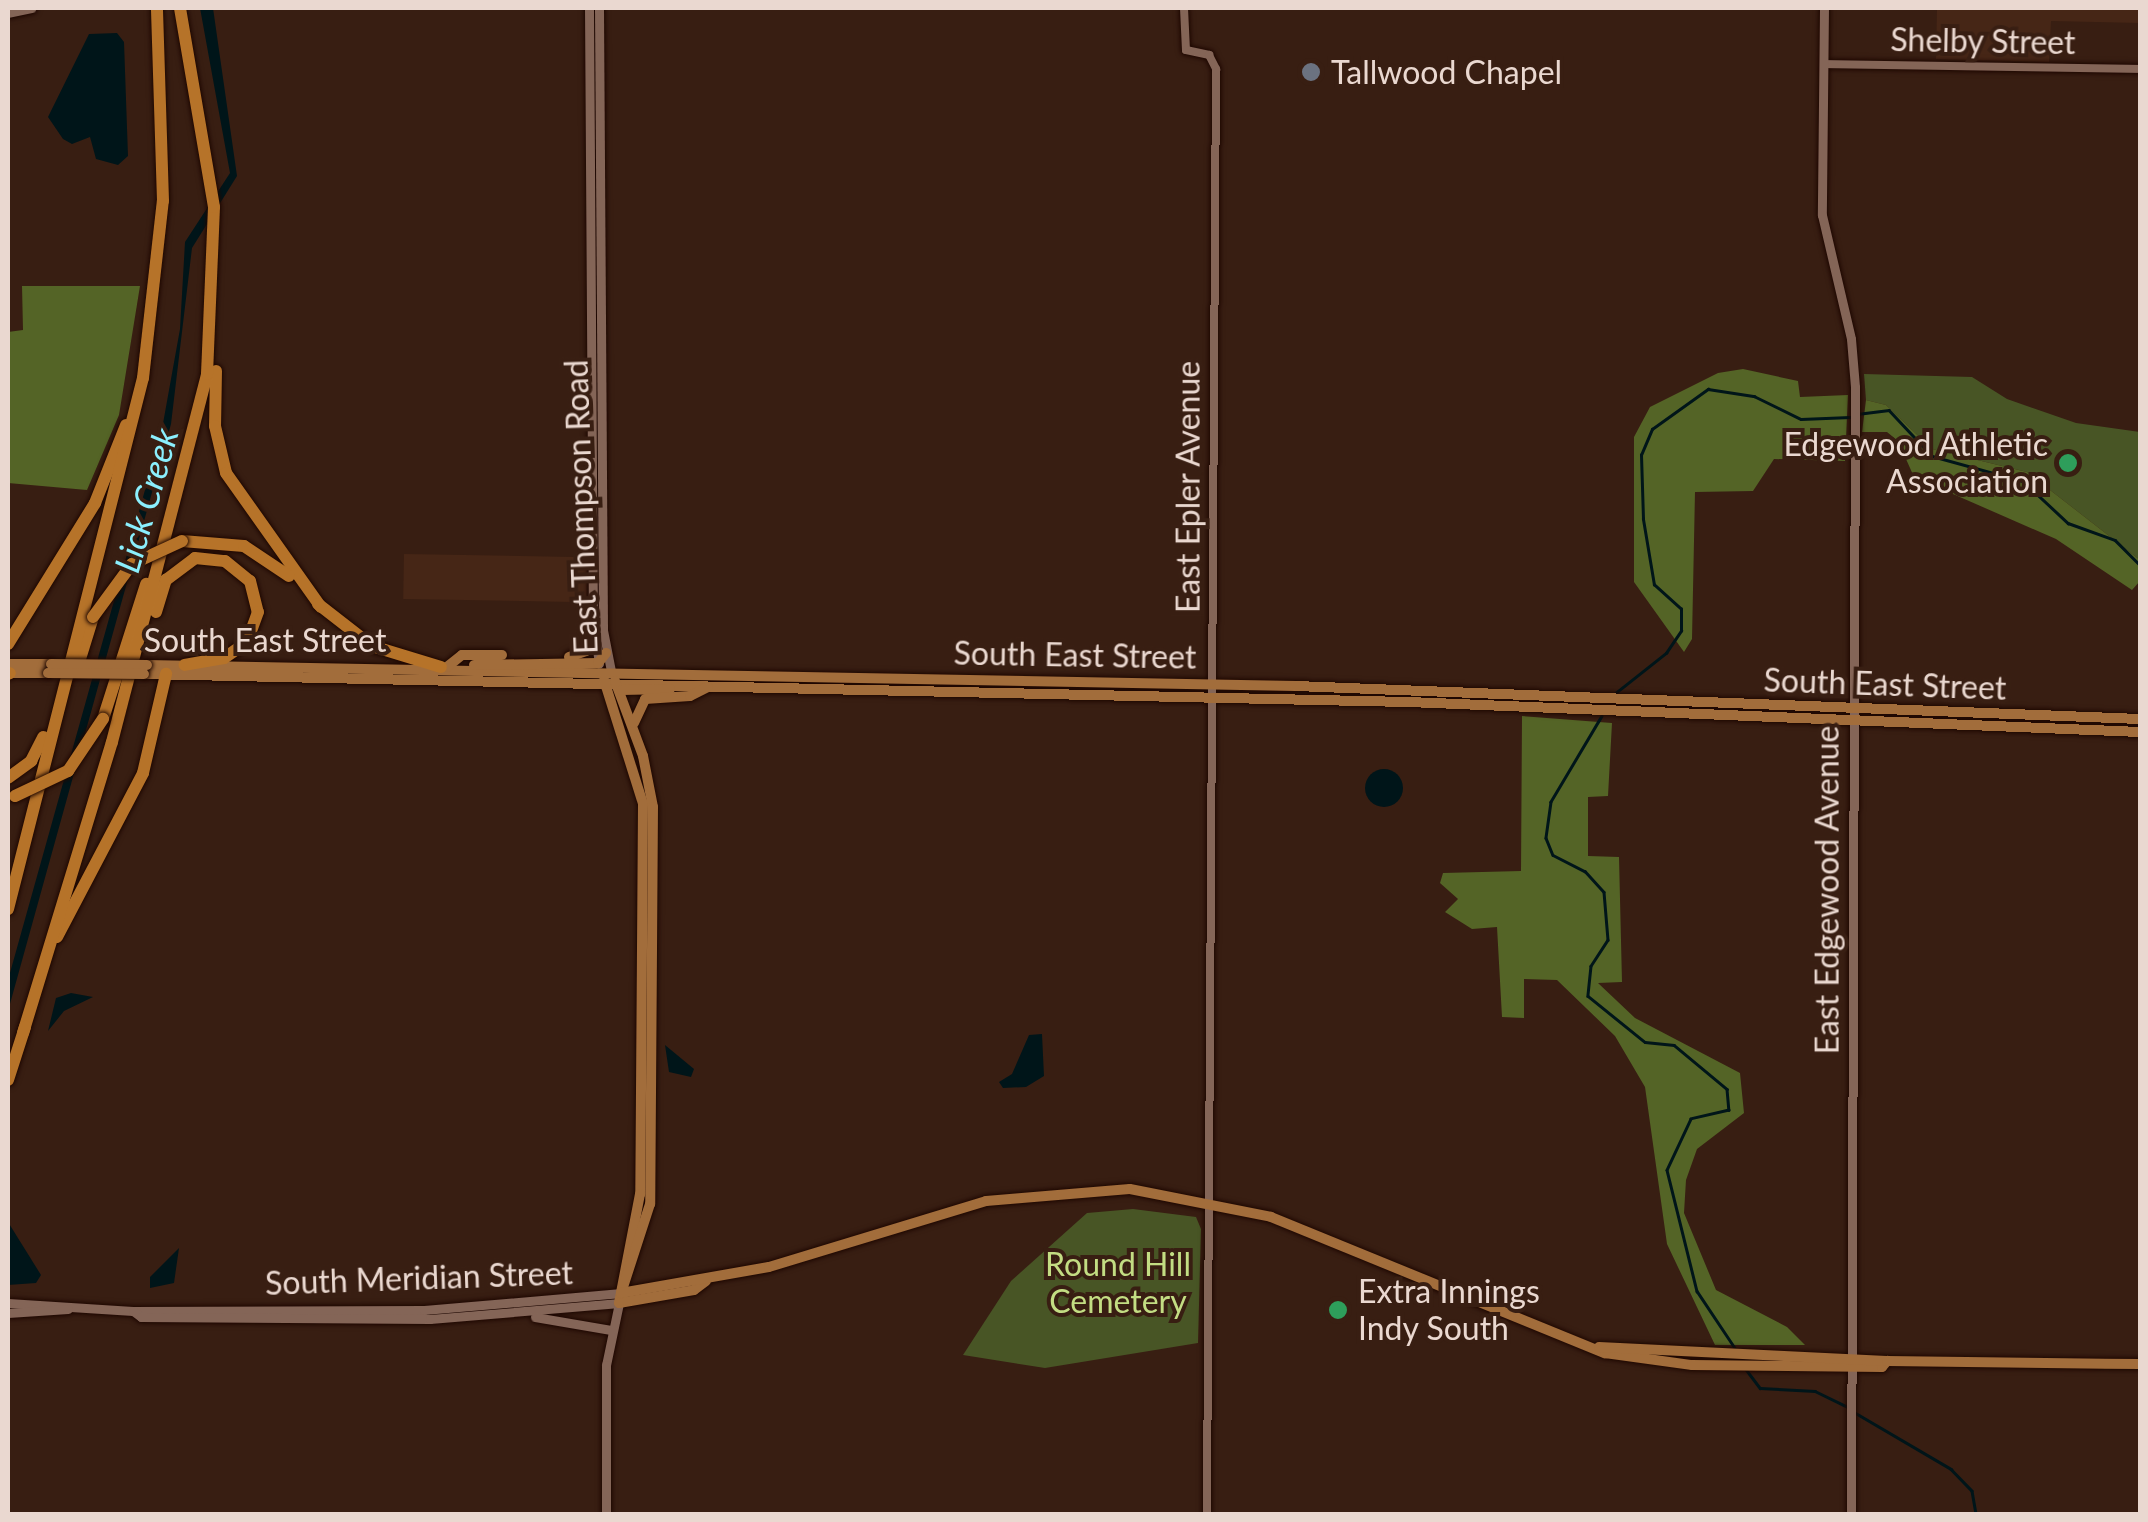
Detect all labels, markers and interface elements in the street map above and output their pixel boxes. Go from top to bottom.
street label: Shelby Street [1890,20,2076,62]
place label: Tallwood Chapel [1331,53,1562,91]
marker: Tallwood Chapel [1300,61,1322,83]
street label: East Thompson Road [557,359,605,655]
street label: East Epler Avenue [1169,360,1207,614]
water label: Lick Creek [104,423,186,577]
place label: Edgewood Athletic Association [1782,426,2048,501]
marker: Edgewood Athletic Association [2057,452,2079,474]
street label: South East Street [144,621,386,659]
street label: South East Street [953,634,1197,676]
street label: South East Street [1763,661,2007,707]
street label: East Edgewood Avenue [1808,725,1846,1055]
park label: Round Hill Cemetery [1045,1246,1191,1321]
street label: South Meridian Street [264,1253,574,1303]
place label: Extra Innings Indy South [1358,1273,1540,1348]
marker: Extra Innings Indy South [1327,1299,1349,1321]

